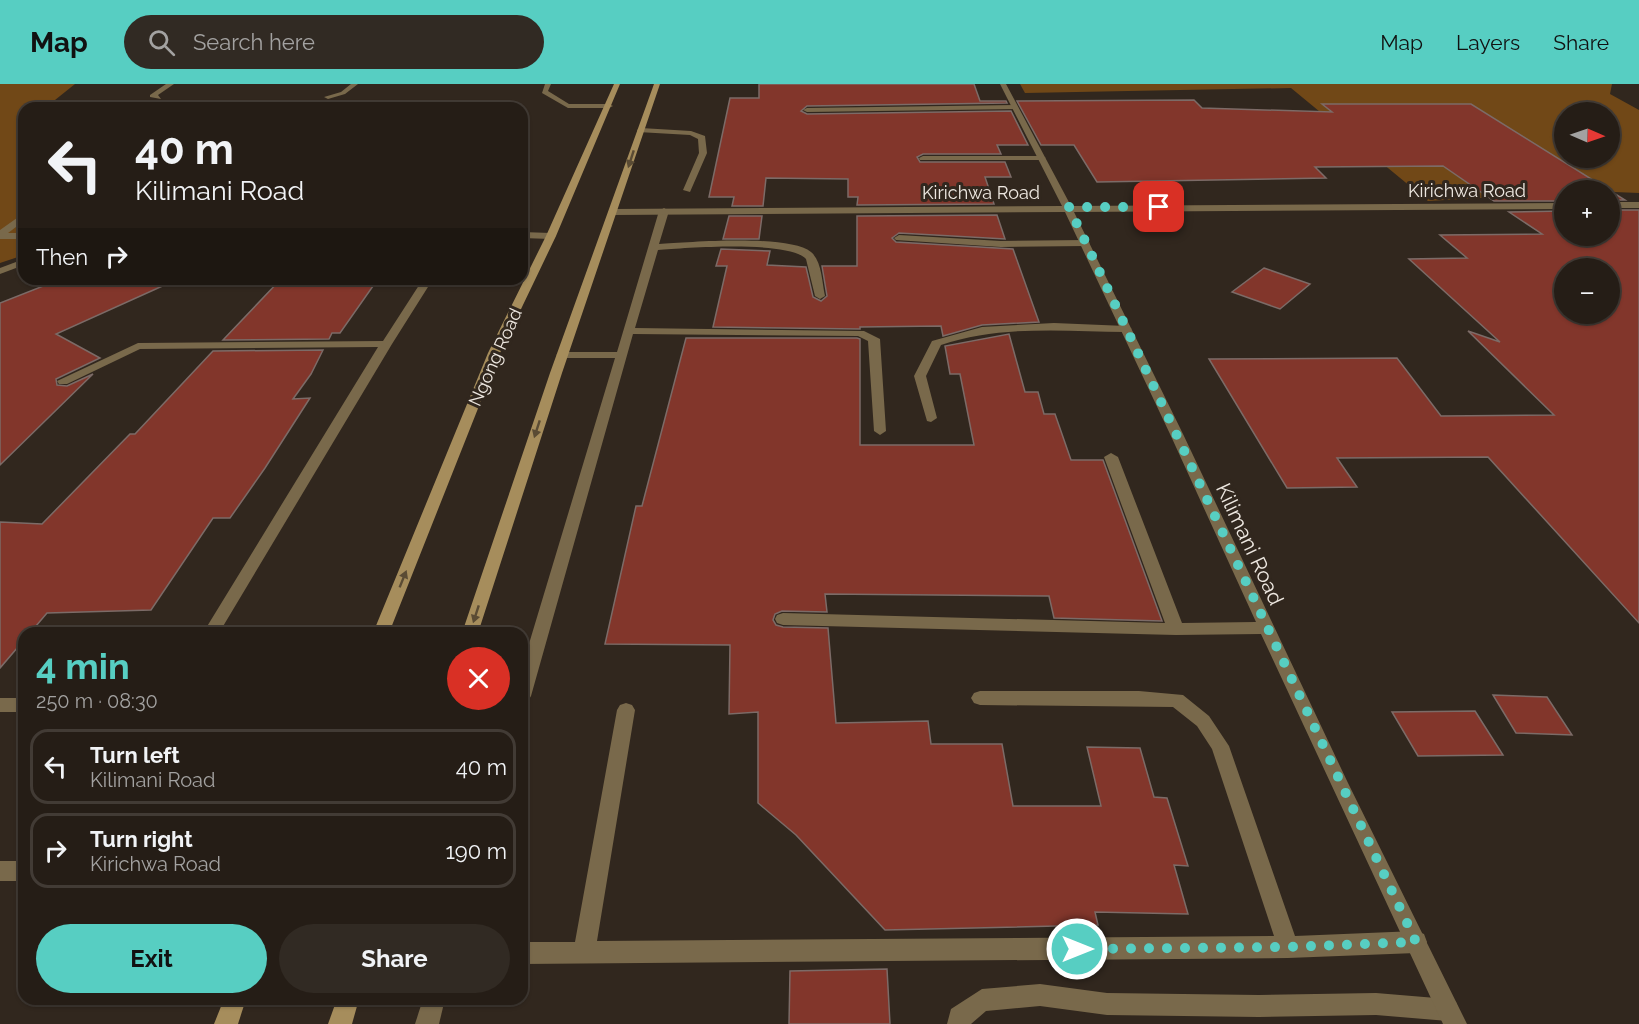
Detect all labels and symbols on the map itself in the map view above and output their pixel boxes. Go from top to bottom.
north arrow [1554,102,1620,168]
one-way arrow [626,150,636,168]
street label: Kirichwa Road [1408,180,1526,201]
pin [1133,181,1184,232]
street label: Kirichwa Road [922,182,1040,203]
street label: Ngong Road [464,305,526,409]
one-way arrow [532,420,542,438]
street label: Kilimani Road [1211,479,1289,609]
one-way arrow [398,569,408,587]
one-way arrow [471,605,480,623]
position arrow [1045,917,1109,981]

